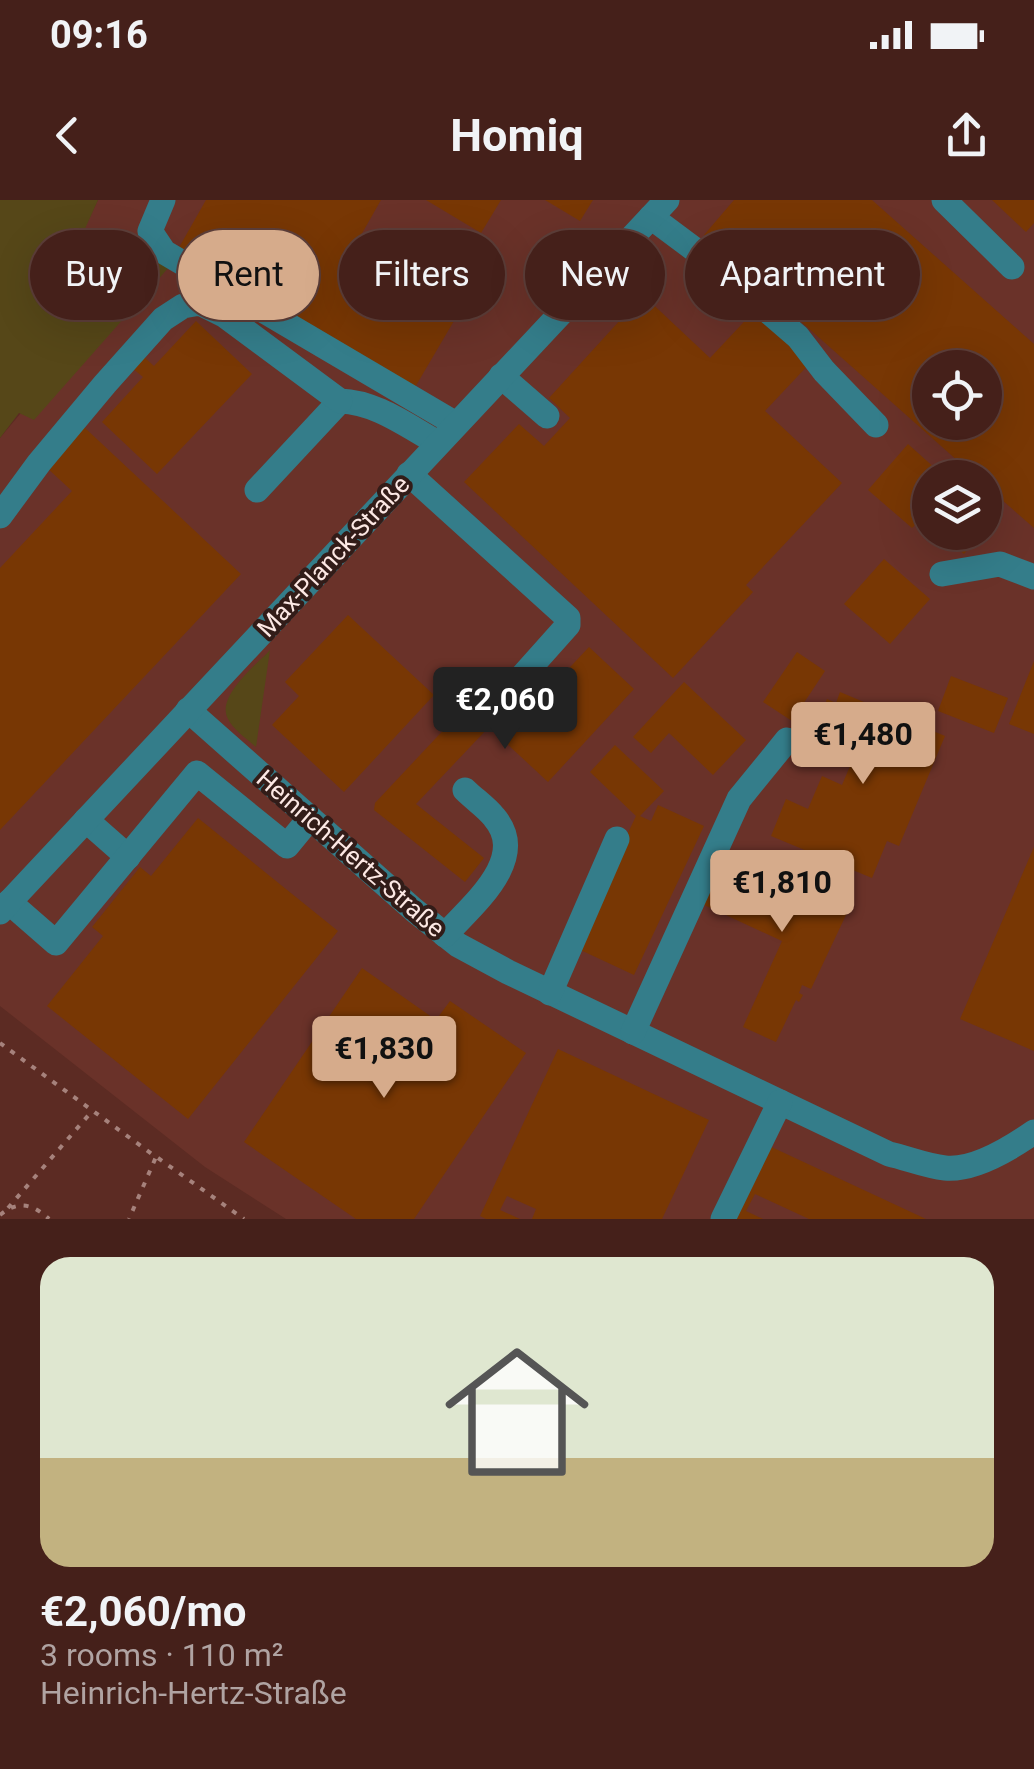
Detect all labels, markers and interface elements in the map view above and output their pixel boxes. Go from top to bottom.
text: 09:16 [50,13,148,57]
icon: back [40,108,95,163]
icon: share [939,108,994,163]
text: Homiq [450,109,584,162]
chip: Buy [30,230,158,320]
chip: Rent [178,230,319,320]
chip: Filters [339,230,505,320]
chip: New [525,230,665,320]
chip: Apartment [685,230,920,320]
map controls [912,350,1002,550]
button: locate [912,350,1002,440]
button: layers [912,460,1002,550]
street label: Max-Planck-Straße [251,470,415,643]
pin: €2,060 [424,667,586,752]
text: €2,060 [455,680,555,718]
pin: €1,480 [782,702,944,787]
text: €1,480 [813,715,913,753]
street label: Heinrich-Hertz-Straße [251,764,451,943]
pin: €1,810 [701,850,863,935]
text: €1,810 [732,863,832,901]
pin: €1,830 [303,1016,465,1101]
text: €1,830 [334,1029,434,1067]
icon: home [427,1322,607,1502]
text: €2,060/mo [40,1587,247,1636]
text: 3 rooms · 110 m² [40,1636,283,1674]
text: Heinrich-Hertz-Straße [40,1674,347,1712]

